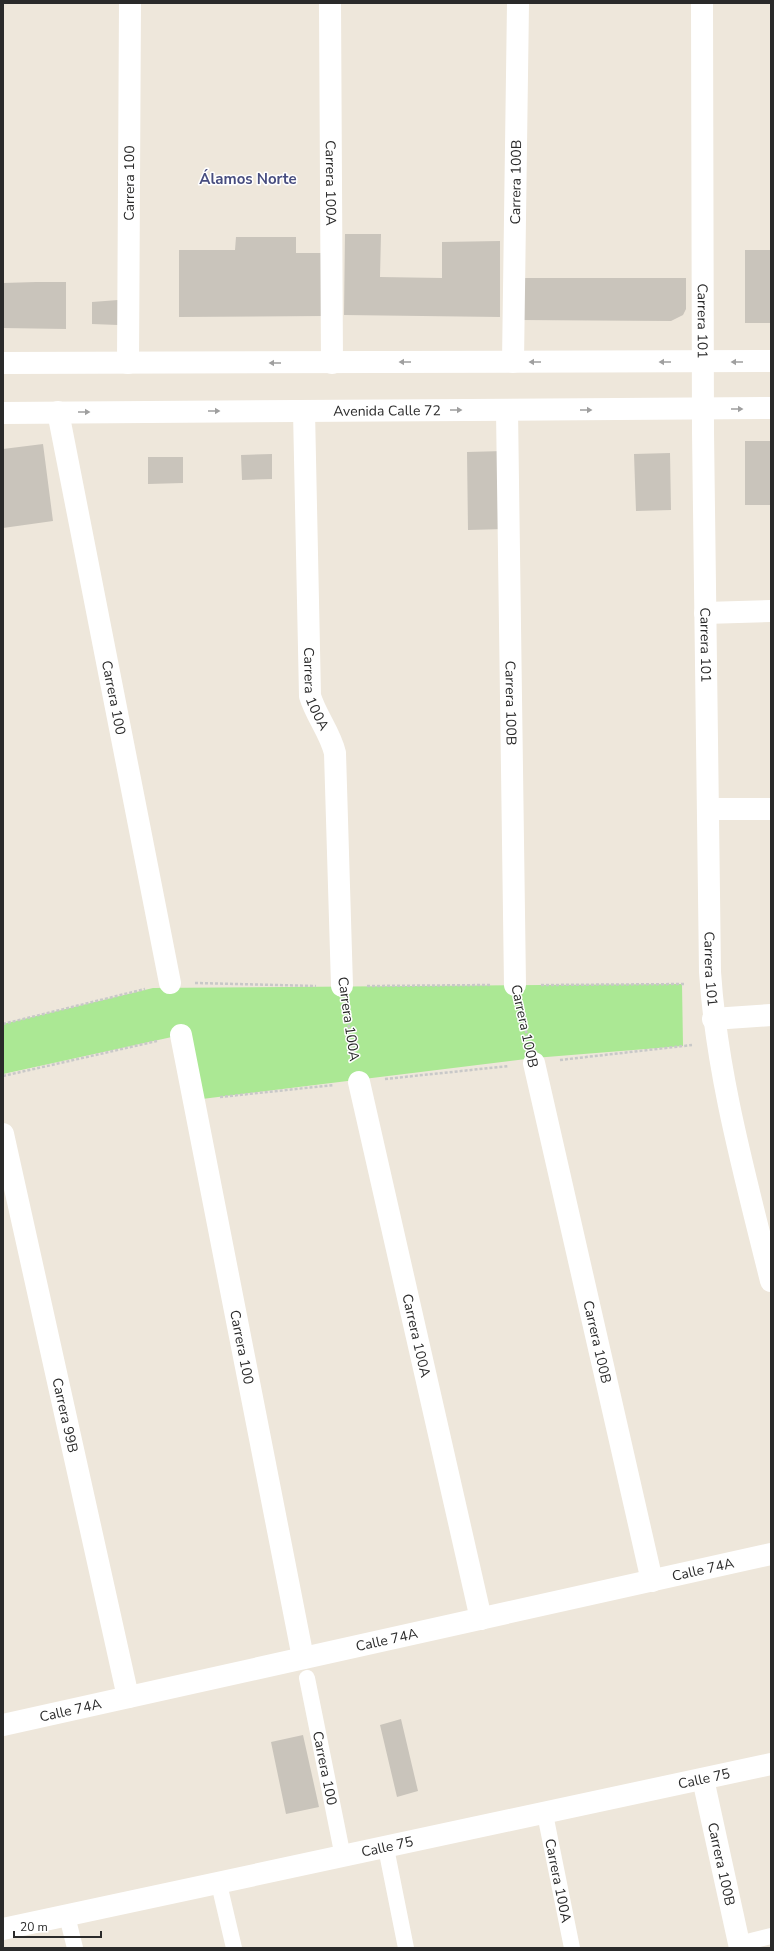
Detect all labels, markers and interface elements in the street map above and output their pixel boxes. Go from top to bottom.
street label: Carrera 100A [321,140,340,226]
street label: Carrera 100B [506,140,526,225]
street label: Carrera 100 [120,145,139,221]
district label: Álamos Norte [199,169,297,189]
street label: Carrera 101 [693,283,712,359]
one-way arrow [398,359,411,365]
one-way arrow [528,359,541,365]
one-way arrow [658,359,671,365]
one-way arrow [730,359,743,365]
one-way arrow [268,360,281,366]
street label: Avenida Calle 72 [333,401,441,421]
one-way arrow [731,406,744,412]
one-way arrow [450,407,463,413]
one-way arrow [580,407,593,413]
one-way arrow [208,408,221,414]
one-way arrow [78,409,91,415]
street label: Carrera 101 [695,607,715,683]
street label: Carrera 100A [299,647,333,734]
street label: Carrera 100 [97,659,130,736]
street label: Carrera 100B [500,660,521,745]
street label: Carrera 101 [699,931,722,1007]
street label: Carrera 100A [333,975,364,1063]
street label: Carrera 100B [506,983,543,1069]
street label: Carrera 100A [397,1292,435,1379]
street label: Carrera 100B [578,1299,616,1385]
street label: Carrera 100 [225,1308,258,1386]
street label: Carrera 99B [47,1376,82,1455]
street label: Calle 74A [670,1554,736,1586]
street label: Calle 74A [354,1624,420,1656]
street label: Calle 74A [38,1694,103,1727]
street label: Carrera 100 [308,1730,341,1807]
street label: Calle 75 [676,1764,732,1794]
street label: Carrera 100B [703,1821,739,1907]
street label: Calle 75 [360,1832,415,1862]
street label: Carrera 100A [540,1837,576,1925]
scale bar [14,1913,101,1939]
text: 20 m [20,1919,48,1935]

